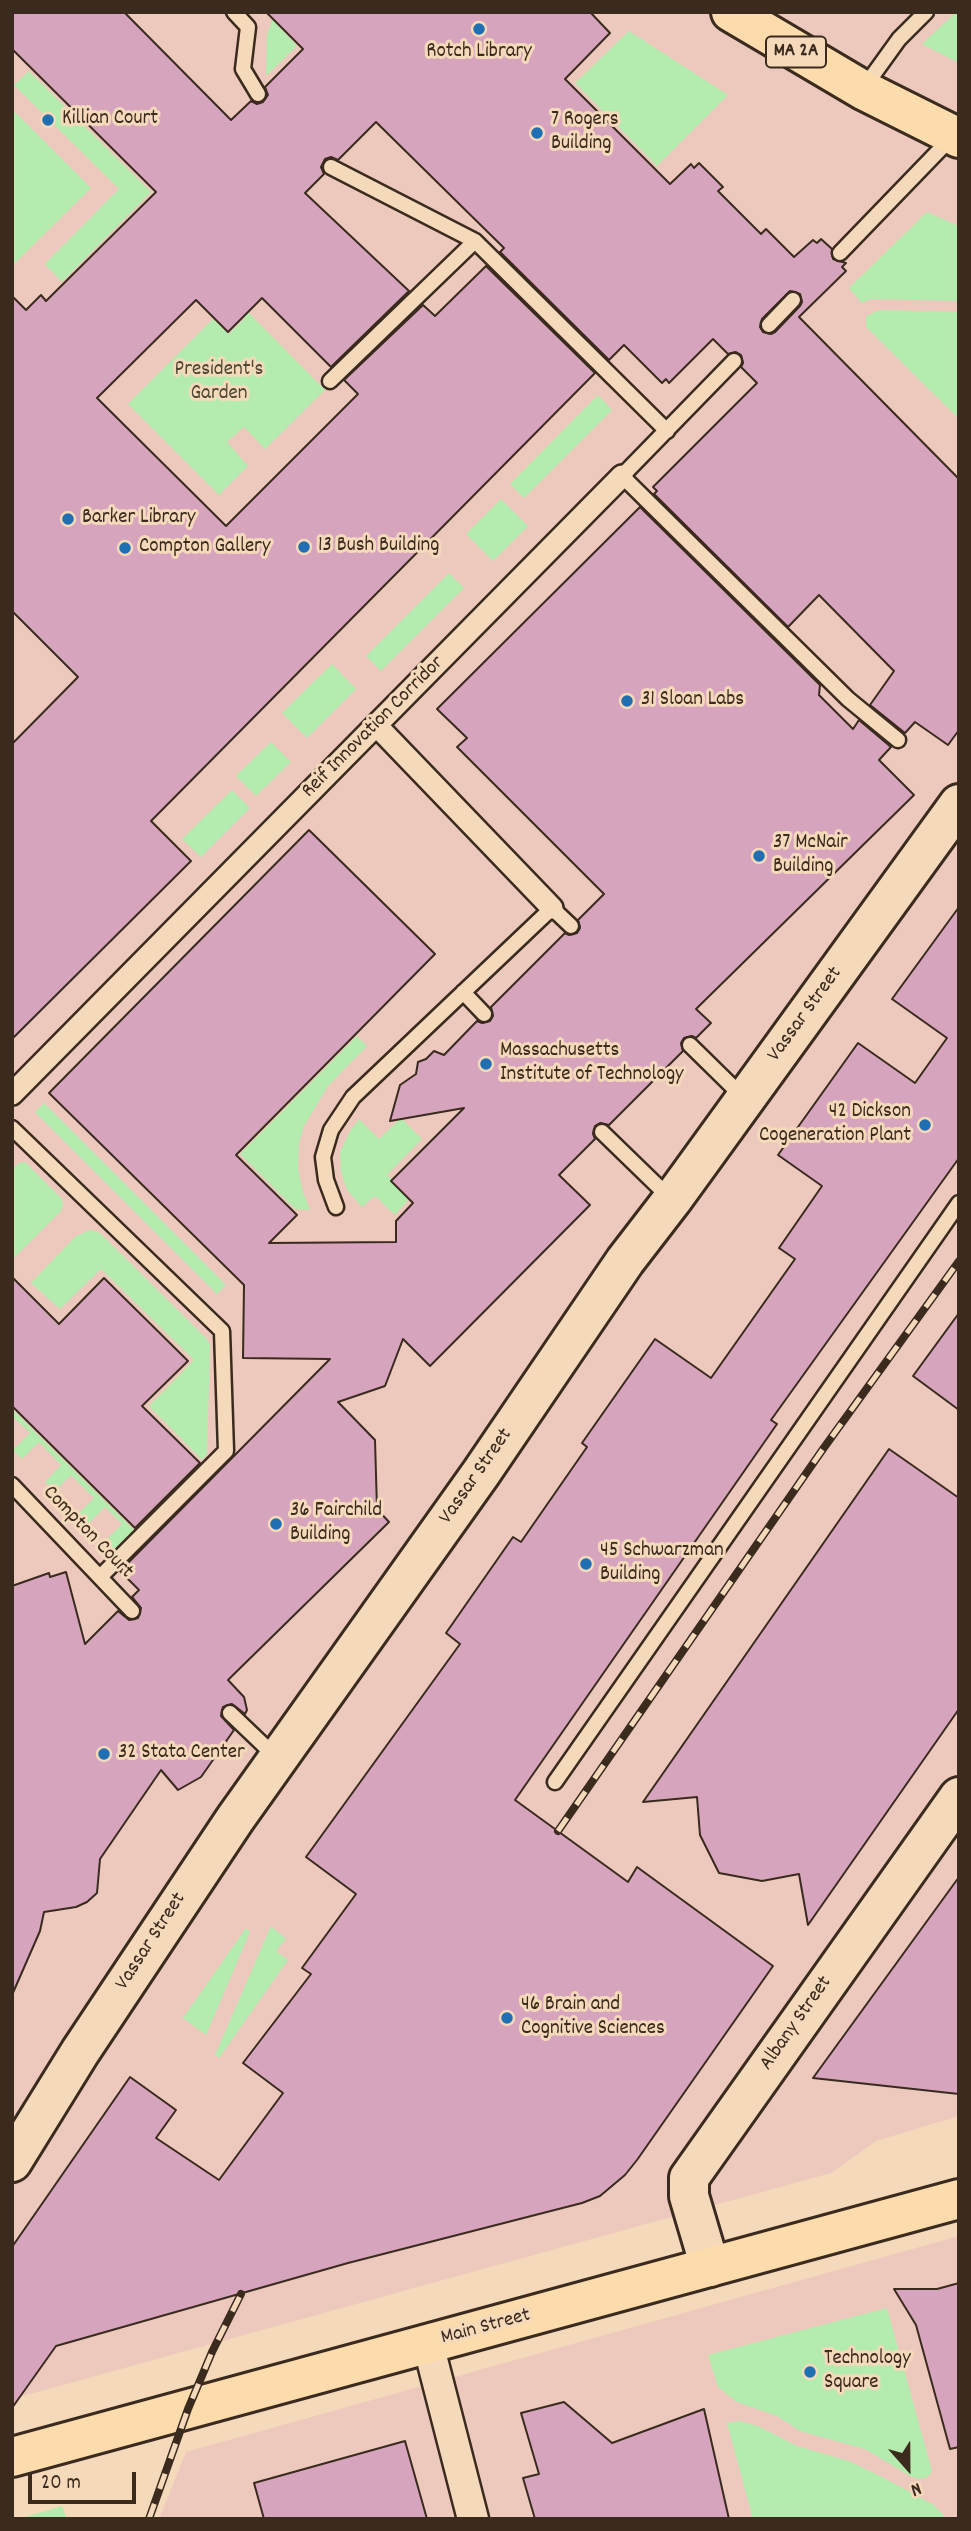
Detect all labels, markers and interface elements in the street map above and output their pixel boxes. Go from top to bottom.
marker: Rotch Library [471,21,487,37]
road number: MA 2A [766,36,826,68]
place label: Rotch Library [426,40,532,66]
place label: Killian Court [62,107,158,133]
place label: 7 Rogers Building [551,108,618,158]
marker: Killian Court [40,112,56,128]
marker: 7 Rogers Building [529,125,545,141]
park label: President's Garden [175,358,263,408]
place label: Barker Library [82,506,196,532]
marker: Barker Library [60,511,76,527]
place label: 13 Bush Building [318,534,439,560]
place label: Compton Gallery [139,535,270,561]
marker: 13 Bush Building [296,539,312,555]
marker: Compton Gallery [117,540,133,556]
street label: Reif Innovation Corridor [298,652,450,804]
place label: 31 Sloan Labs [641,688,744,714]
marker: 31 Sloan Labs [619,693,635,709]
place label: 37 McNair Building [773,831,848,881]
marker: 37 McNair Building [751,848,767,864]
street label: Vassar Street [763,963,849,1067]
place label: Massachusetts Institute of Technology [500,1039,684,1089]
marker: Massachusetts Institute of Technology [478,1056,494,1072]
place label: 42 Dickson Cogeneration Plant [759,1100,911,1150]
marker: 42 Dickson Cogeneration Plant [917,1117,933,1133]
street label: Vassar Street [435,1424,519,1530]
street label: Compton Court [36,1481,138,1585]
place label: 36 Fairchild Building [290,1499,382,1549]
marker: 36 Fairchild Building [268,1516,284,1532]
place label: 45 Schwarzman Building [600,1539,724,1589]
marker: 45 Schwarzman Building [578,1556,594,1572]
place label: 32 Stata Center [118,1741,245,1767]
marker: 32 Stata Center [96,1746,112,1762]
street label: Vassar Street [111,1889,193,1995]
street label: Albany Street [755,1972,839,2076]
place label: 46 Brain and Cognitive Sciences [521,1993,665,2043]
marker: 46 Brain and Cognitive Sciences [499,2010,515,2026]
street label: Main Street [439,2304,533,2352]
place label: Technology Square [824,2347,911,2397]
marker: Technology Square [802,2364,818,2380]
north arrow [873,2433,943,2503]
scale bar [32,2458,140,2502]
text: 20 m [41,2469,81,2499]
text: N [906,2474,925,2502]

